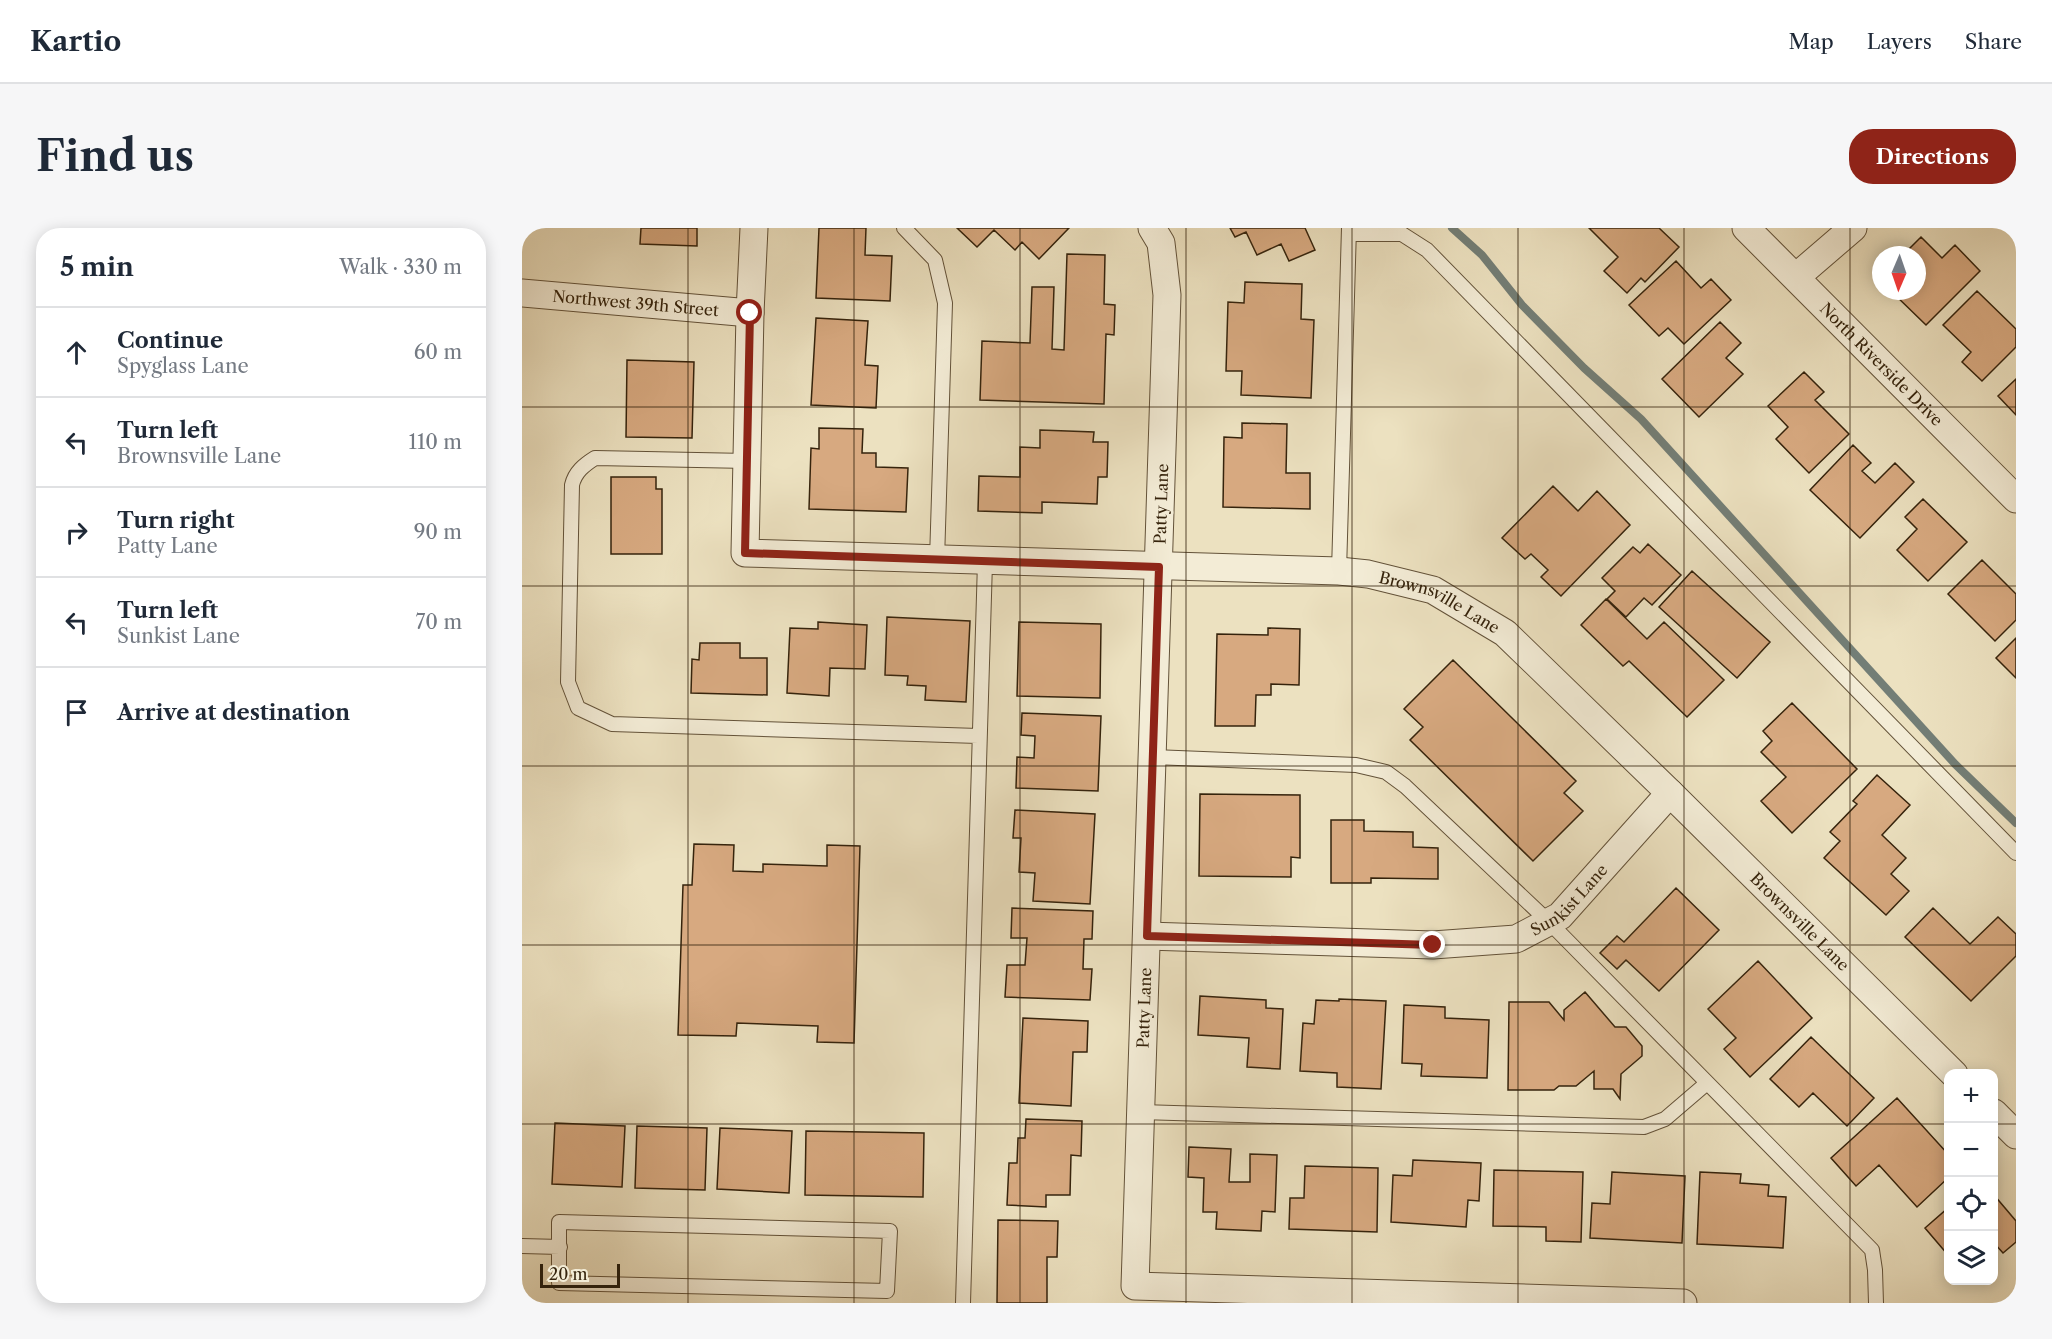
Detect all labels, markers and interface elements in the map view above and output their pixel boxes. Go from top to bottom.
text: Kartio [30,24,121,58]
text: Map [1789,29,1834,54]
text: Layers [1867,29,1932,54]
text: Share [1965,29,2022,54]
button: Directions [1849,129,2016,184]
text: Find us [36,130,194,182]
north arrow [1872,246,1926,300]
text: 5 min [60,251,134,283]
text: Walk · 330 m [339,255,462,279]
street label: Northwest 39th Street [552,286,720,320]
street label: North Riverside Drive [1816,298,1947,430]
route start [736,299,762,325]
text: Continue [117,327,223,354]
icon: ahead [60,336,93,369]
text: 60 m [414,340,462,364]
text: Spyglass Lane [117,354,249,378]
text: Turn left [117,417,218,444]
icon: left [60,426,93,459]
text: 110 m [409,430,462,454]
text: Brownsville Lane [117,444,281,468]
street label: Patty Lane [1150,463,1172,545]
text: Turn right [117,507,235,534]
icon: right [60,516,93,549]
text: 90 m [414,520,462,544]
text: Patty Lane [117,534,218,558]
street label: Brownsville Lane [1377,567,1504,638]
text: Turn left [117,597,218,624]
icon: left [60,606,93,639]
text: 70 m [416,610,462,634]
text: Sunkist Lane [117,624,240,648]
icon: arrive [60,696,93,729]
text: Arrive at destination [117,699,350,726]
street label: Sunkist Lane [1527,860,1612,940]
street label: Brownsville Lane [1746,868,1854,975]
route end [1419,931,1445,957]
street label: Patty Lane [1133,967,1155,1049]
map controls [1944,1069,1998,1285]
button: + [1944,1069,1998,1123]
button: − [1944,1123,1998,1177]
button: locate [1944,1177,1998,1231]
button: layers [1944,1231,1998,1285]
scale bar [540,1261,620,1288]
text: 20 m [549,1264,588,1284]

